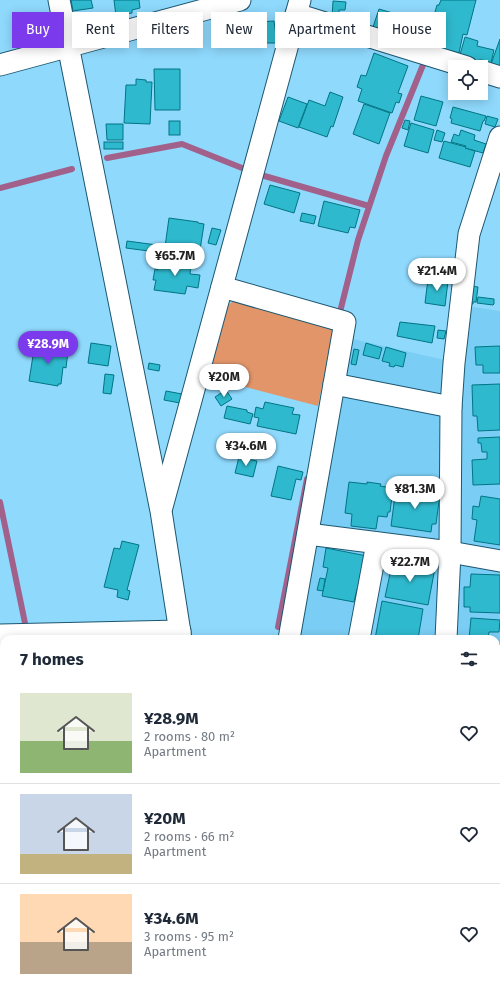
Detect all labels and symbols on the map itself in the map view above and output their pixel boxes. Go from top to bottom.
pin: ¥65.7M [142,243,208,277]
pin: ¥21.4M [404,258,470,292]
pin: ¥28.9M [15,331,81,365]
pin: ¥20M [200,364,248,398]
pin: ¥34.6M [213,433,279,467]
pin: ¥81.3M [382,476,448,510]
pin: ¥22.7M [377,549,443,583]

